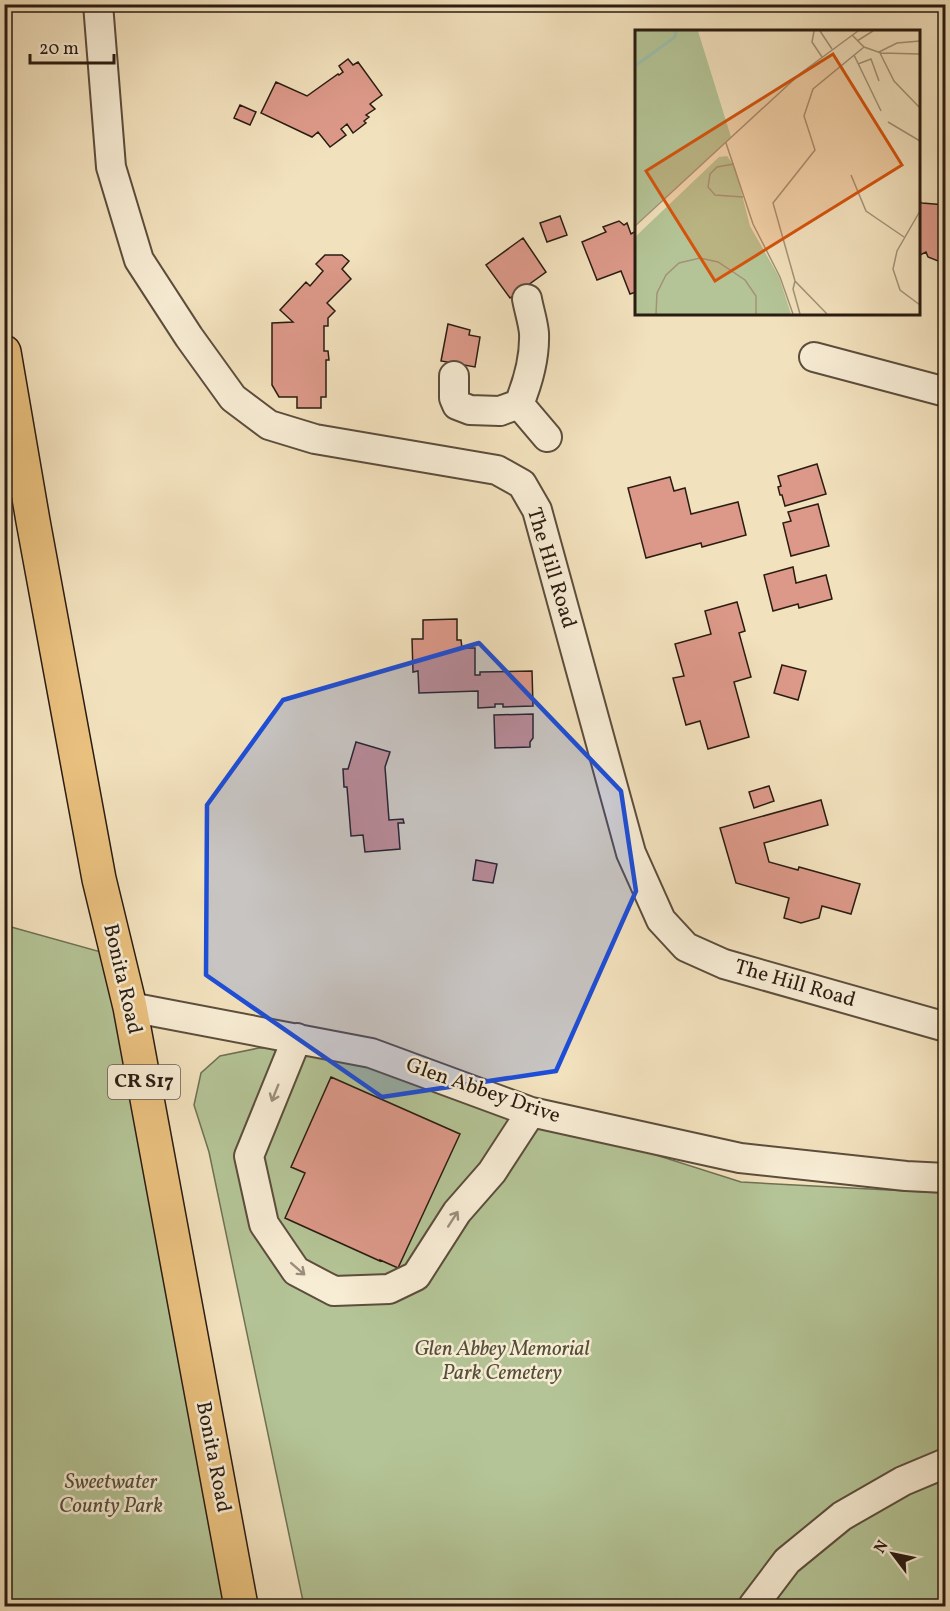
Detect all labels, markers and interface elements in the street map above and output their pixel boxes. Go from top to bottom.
scale bar [30,27,114,65]
inset map [635,30,920,315]
text: 20 m [39,37,79,62]
street label: The Hill Road [519,504,583,632]
street label: Bonita Road [95,921,149,1037]
street label: The Hill Road [731,953,859,1015]
street label: Glen Abbey Drive [402,1051,564,1131]
road number: CR S17 [108,1065,180,1099]
one-way arrow [269,1083,280,1101]
one-way arrow [447,1211,459,1228]
one-way arrow [291,1262,306,1276]
park label: Glen Abbey Memorial Park Cemetery [414,1335,590,1388]
street label: Bonita Road [188,1399,238,1515]
park label: Sweetwater County Park [59,1468,163,1521]
north arrow [863,1524,923,1584]
text: N [870,1536,895,1558]

